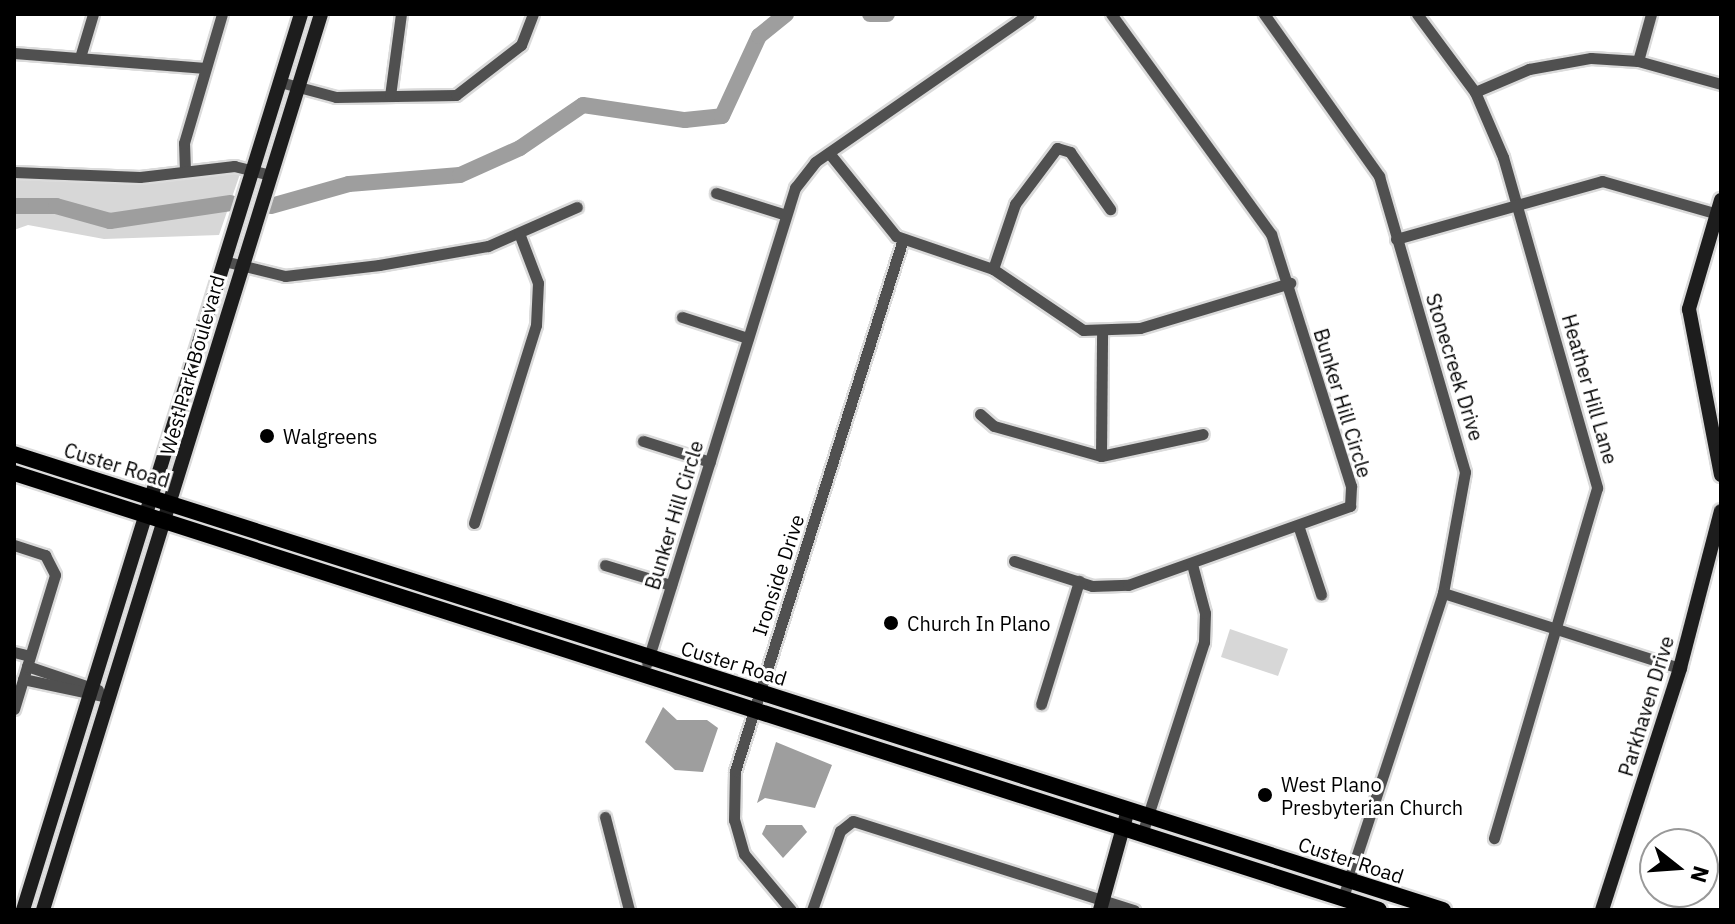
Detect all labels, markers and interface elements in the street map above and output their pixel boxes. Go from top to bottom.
street label: West Park Boulevard [155,272,229,458]
street label: Stonecreek Drive [1421,290,1489,444]
street label: Heather Hill Lane [1557,311,1623,467]
street label: Bunker Hill Circle [1309,325,1377,481]
place label: Walgreens [283,424,378,448]
marker: Walgreens [258,427,276,445]
street label: Bunker Hill Circle [640,437,708,593]
street label: Custer Road [61,438,173,492]
street label: Ironside Drive [747,511,809,639]
place label: Church In Plano [907,611,1050,635]
marker: Church In Plano [882,614,900,632]
street label: Parkhaven Drive [1613,633,1679,779]
street label: Custer Road [678,636,790,690]
place label: West Plano Presbyterian Church [1281,772,1463,819]
marker: West Plano Presbyterian Church [1256,786,1274,804]
north arrow [1639,828,1719,908]
street label: Custer Road [1295,832,1407,888]
text: N [1684,863,1717,886]

